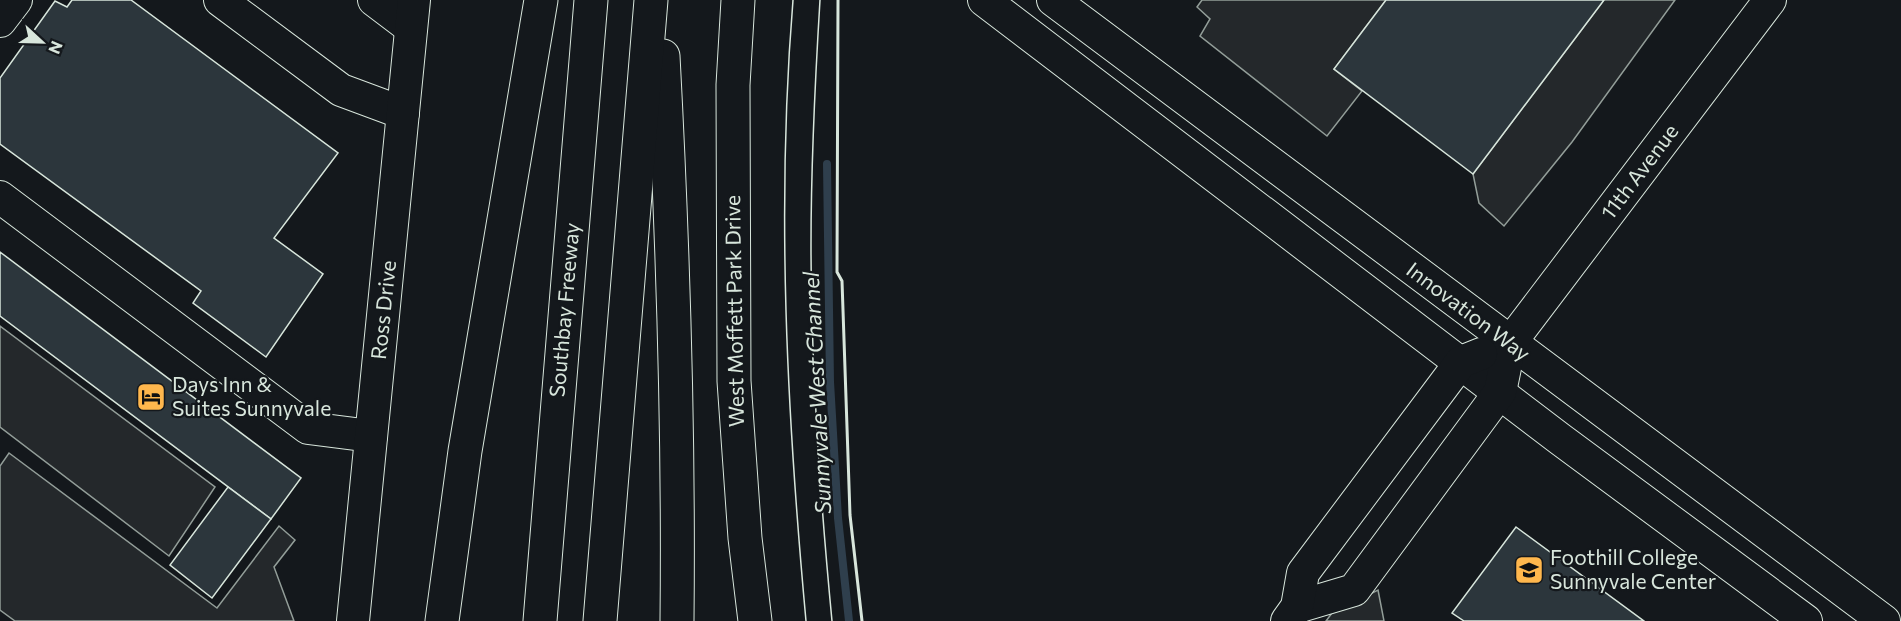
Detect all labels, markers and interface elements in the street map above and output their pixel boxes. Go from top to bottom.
north arrow [12,12,72,72]
text: N [45,39,67,57]
street label: 11th Avenue [1595,119,1683,224]
street label: West Moffett Park Drive [719,195,748,427]
street label: Southbay Freeway [543,221,584,398]
street label: Innovation Way [1402,256,1536,365]
street label: Ross Drive [365,259,400,361]
water label: Sunnyvale West Channel [797,271,836,515]
place label: Days Inn & Suites Sunnyvale [172,371,331,420]
hotel icon: Days Inn & Suites Sunnyvale [135,381,167,413]
place label: Foothill College Sunnyvale Center [1550,544,1716,593]
school or university icon: Foothill College Sunnyvale Center [1513,554,1545,586]

